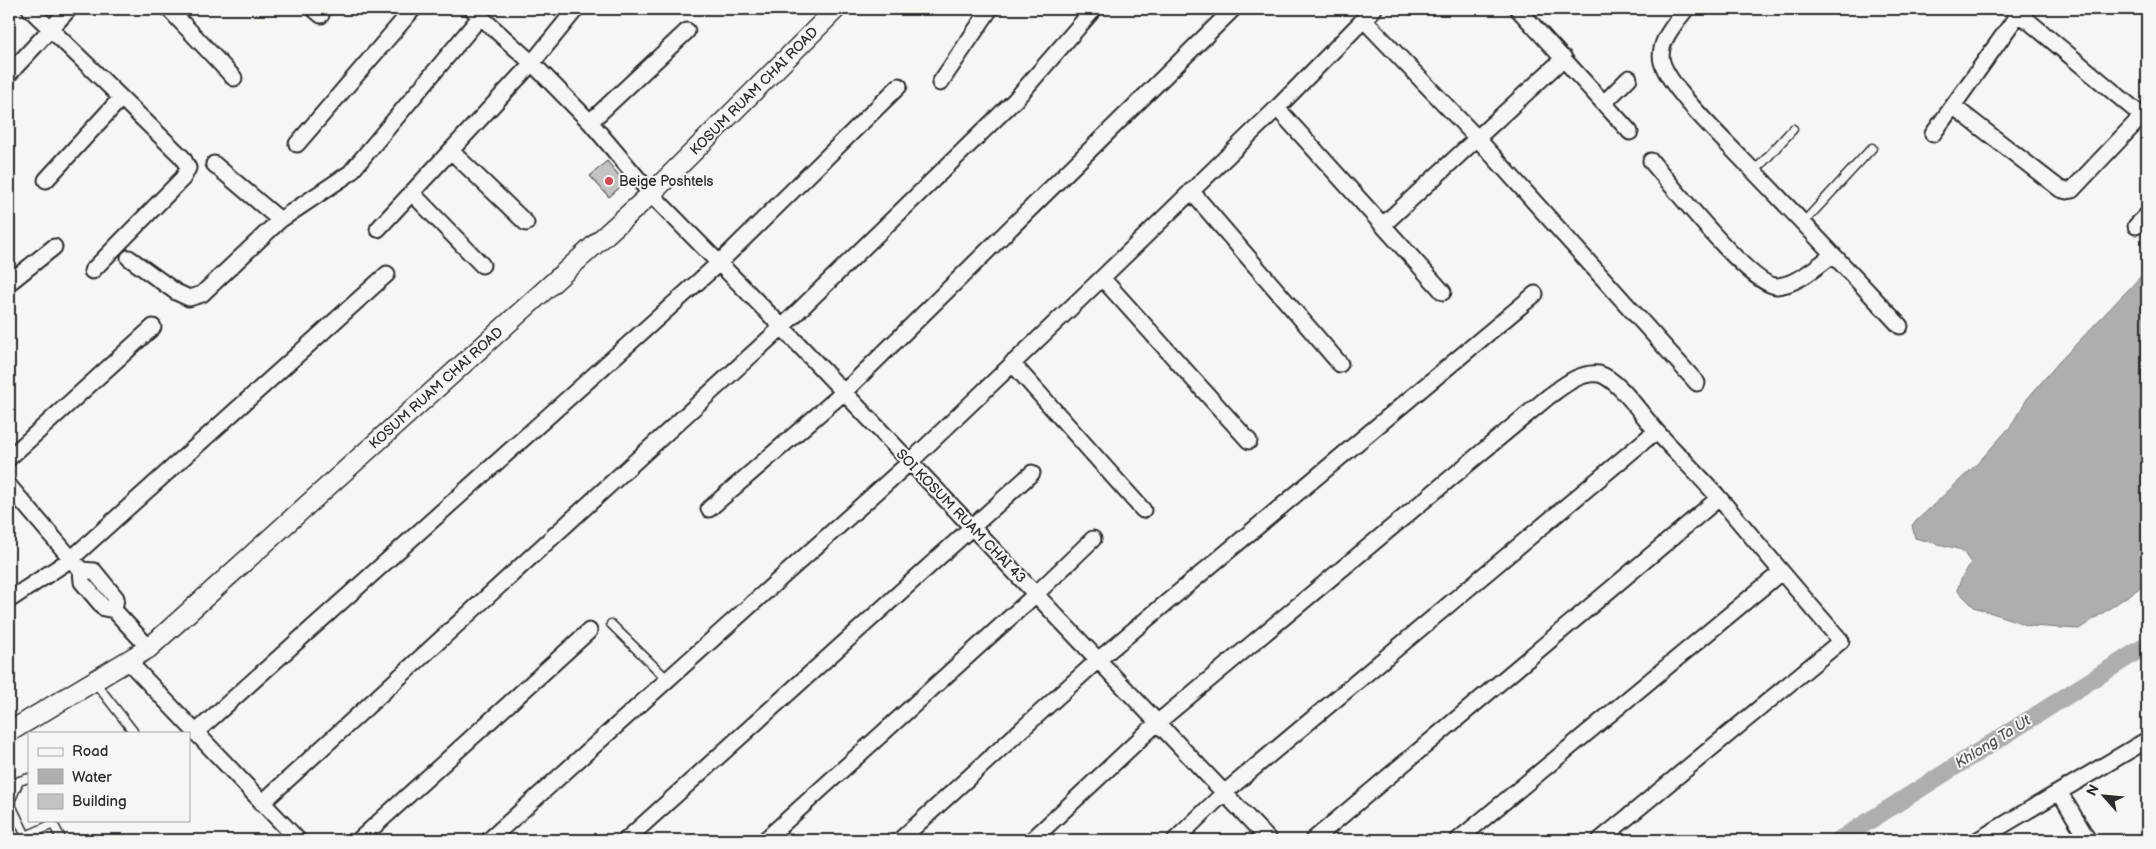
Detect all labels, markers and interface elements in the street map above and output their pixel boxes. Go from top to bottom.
street label: KOSUM RUAM CHAI ROAD [686,23,822,159]
place label: Beige Poshtels [619,173,714,190]
marker: Beige Poshtels [603,175,615,187]
street label: KOSUM RUAM CHAI ROAD [366,323,506,453]
street label: SOI KOSUM RUAM CHAI 43 [893,446,1029,586]
water label: Khlong Ta Ut [1952,711,2035,773]
legend [28,732,190,822]
text: Road [72,742,108,761]
text: Water [72,768,112,787]
north arrow [2078,772,2128,822]
text: N [2083,782,2103,799]
text: Building [72,792,127,811]

